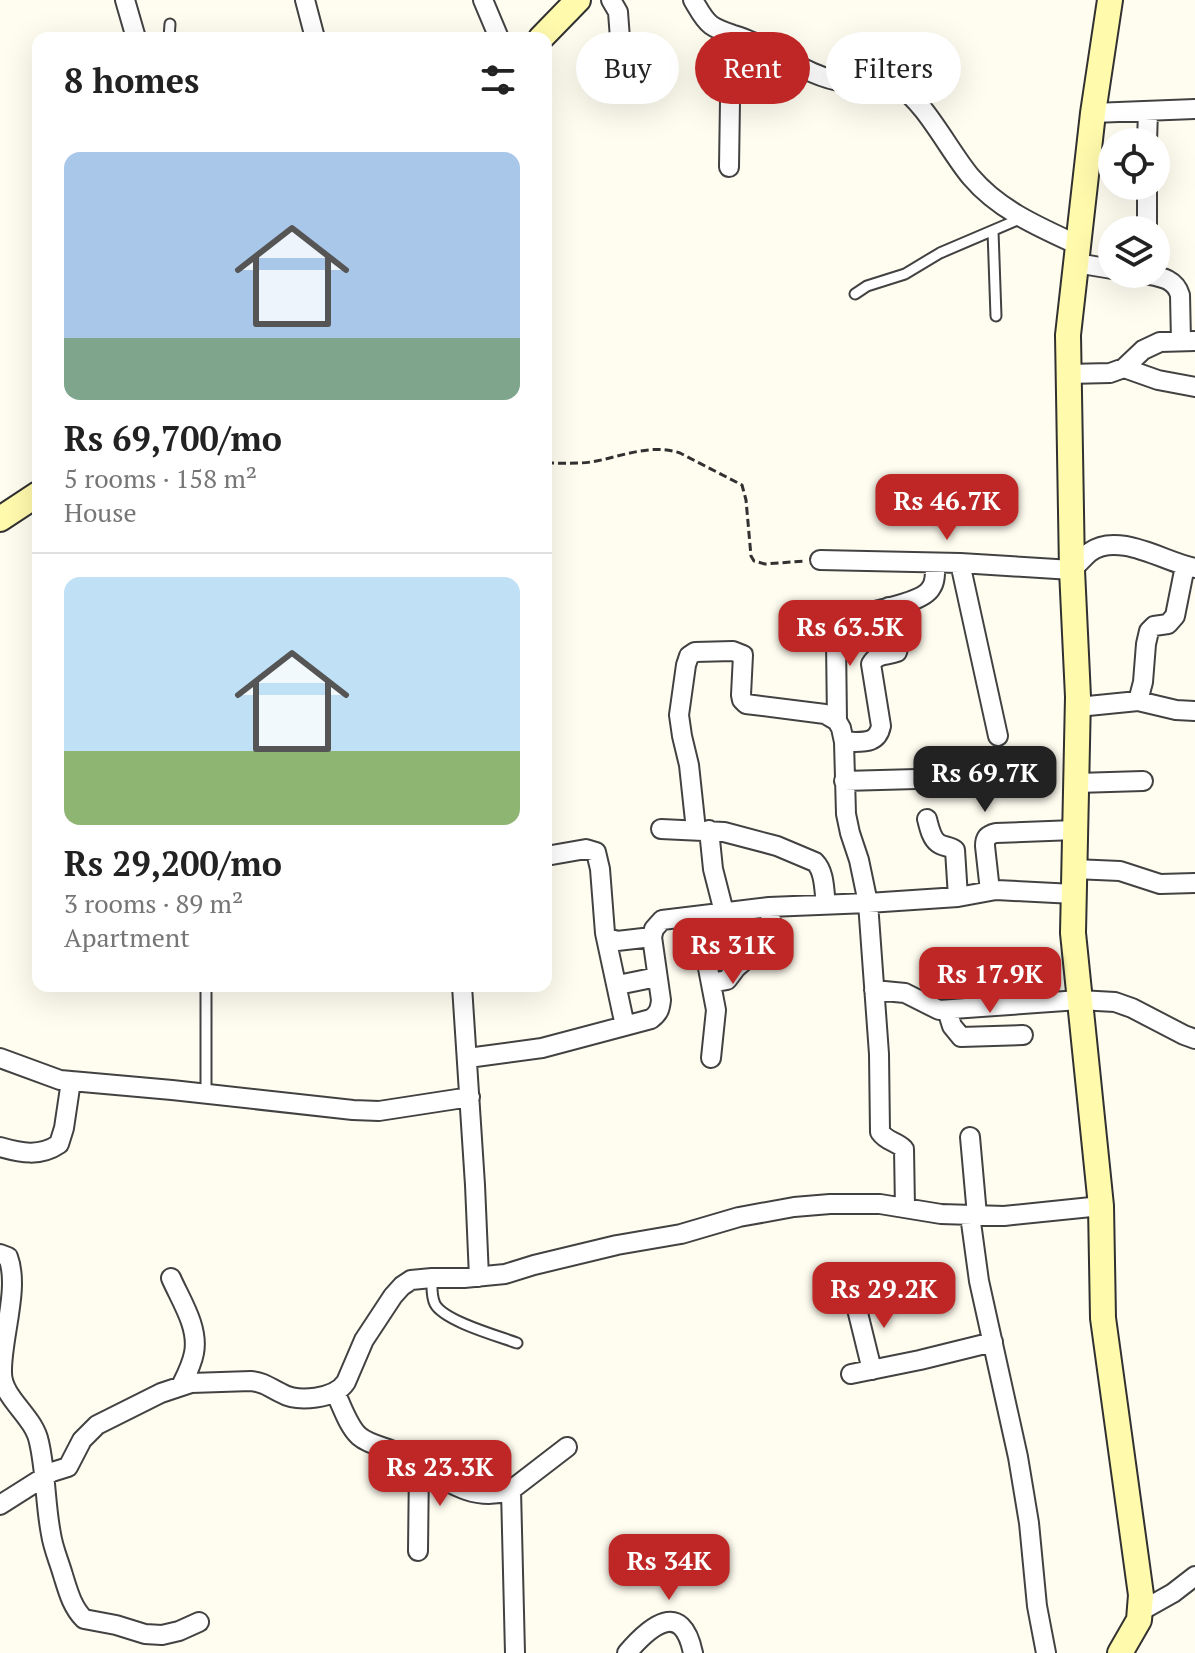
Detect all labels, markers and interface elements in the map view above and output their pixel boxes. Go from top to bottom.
chip: Buy [576,32,679,104]
chip: Rent [695,32,810,104]
chip: Filters [826,32,961,104]
text: 8 homes [64,58,199,103]
icon: filters [476,58,520,102]
map controls [1098,128,1170,288]
button: locate [1098,128,1170,200]
icon: home [220,204,364,348]
button: layers [1098,216,1170,288]
text: Rs 69,700/mo [64,416,282,461]
text: 5 rooms · 158 m² [64,461,257,495]
pin: Rs 46.7K [864,474,1030,542]
text: Rs 46.7K [893,483,1001,517]
text: House [64,495,137,529]
pin: Rs 63.5K [767,600,933,668]
text: Rs 63.5K [796,609,904,643]
icon: home [220,629,364,773]
pin: Rs 69.7K [902,746,1068,814]
text: Rs 69.7K [931,755,1039,789]
text: Rs 29,200/mo [64,841,282,886]
text: 3 rooms · 89 m² [64,886,243,920]
pin: Rs 31K [668,918,798,986]
text: Apartment [64,920,190,954]
text: Rs 31K [691,927,775,961]
pin: Rs 17.9K [907,947,1073,1015]
text: Rs 17.9K [937,956,1043,990]
pin: Rs 29.2K [801,1262,967,1330]
text: Rs 29.2K [830,1271,938,1305]
pin: Rs 23.3K [357,1440,523,1508]
text: Rs 23.3K [386,1449,494,1483]
pin: Rs 34K [604,1534,734,1602]
text: Rs 34K [627,1543,711,1577]

